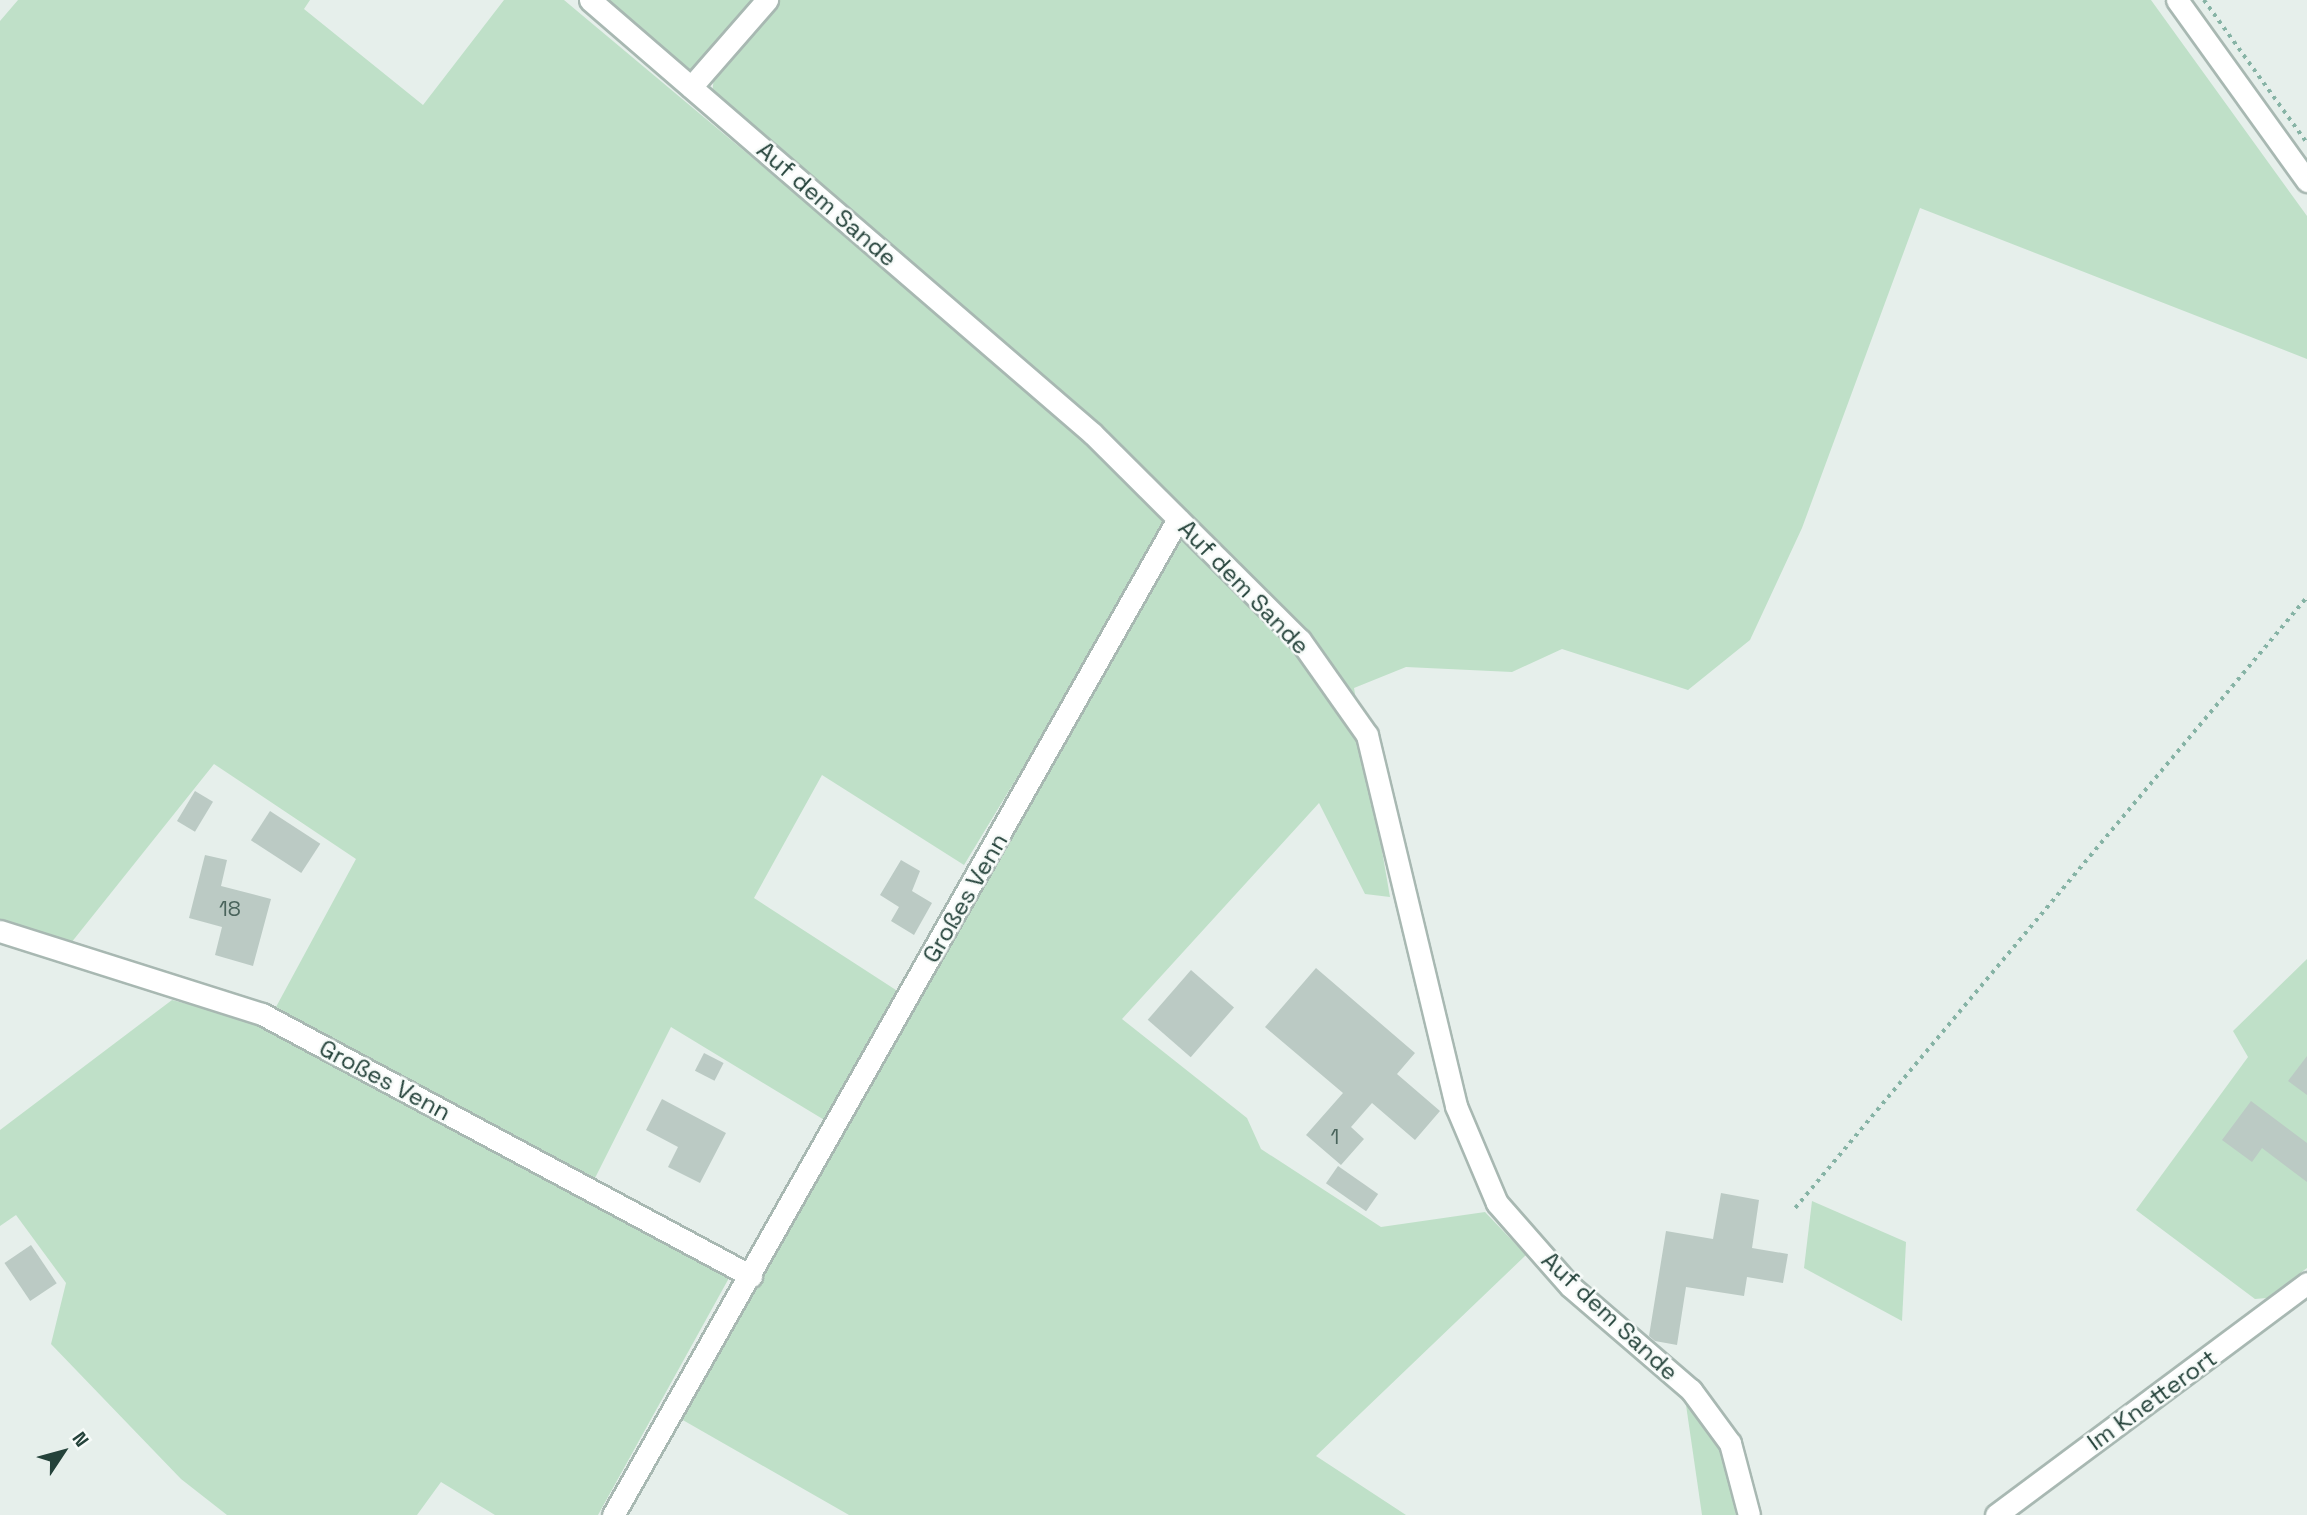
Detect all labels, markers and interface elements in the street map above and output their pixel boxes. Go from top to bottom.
street label: Auf dem Sande [751,135,903,273]
street label: Auf dem Sande [1173,514,1315,660]
street label: Großes Venn [916,828,1014,968]
house number: 18 [219,896,241,922]
street label: Großes Venn [314,1033,456,1127]
house number: 1 [1331,1124,1339,1150]
street label: Auf dem Sande [1536,1245,1684,1387]
street label: Im Knetterort [2082,1343,2222,1457]
north arrow [28,1417,98,1487]
text: N [67,1427,94,1452]

